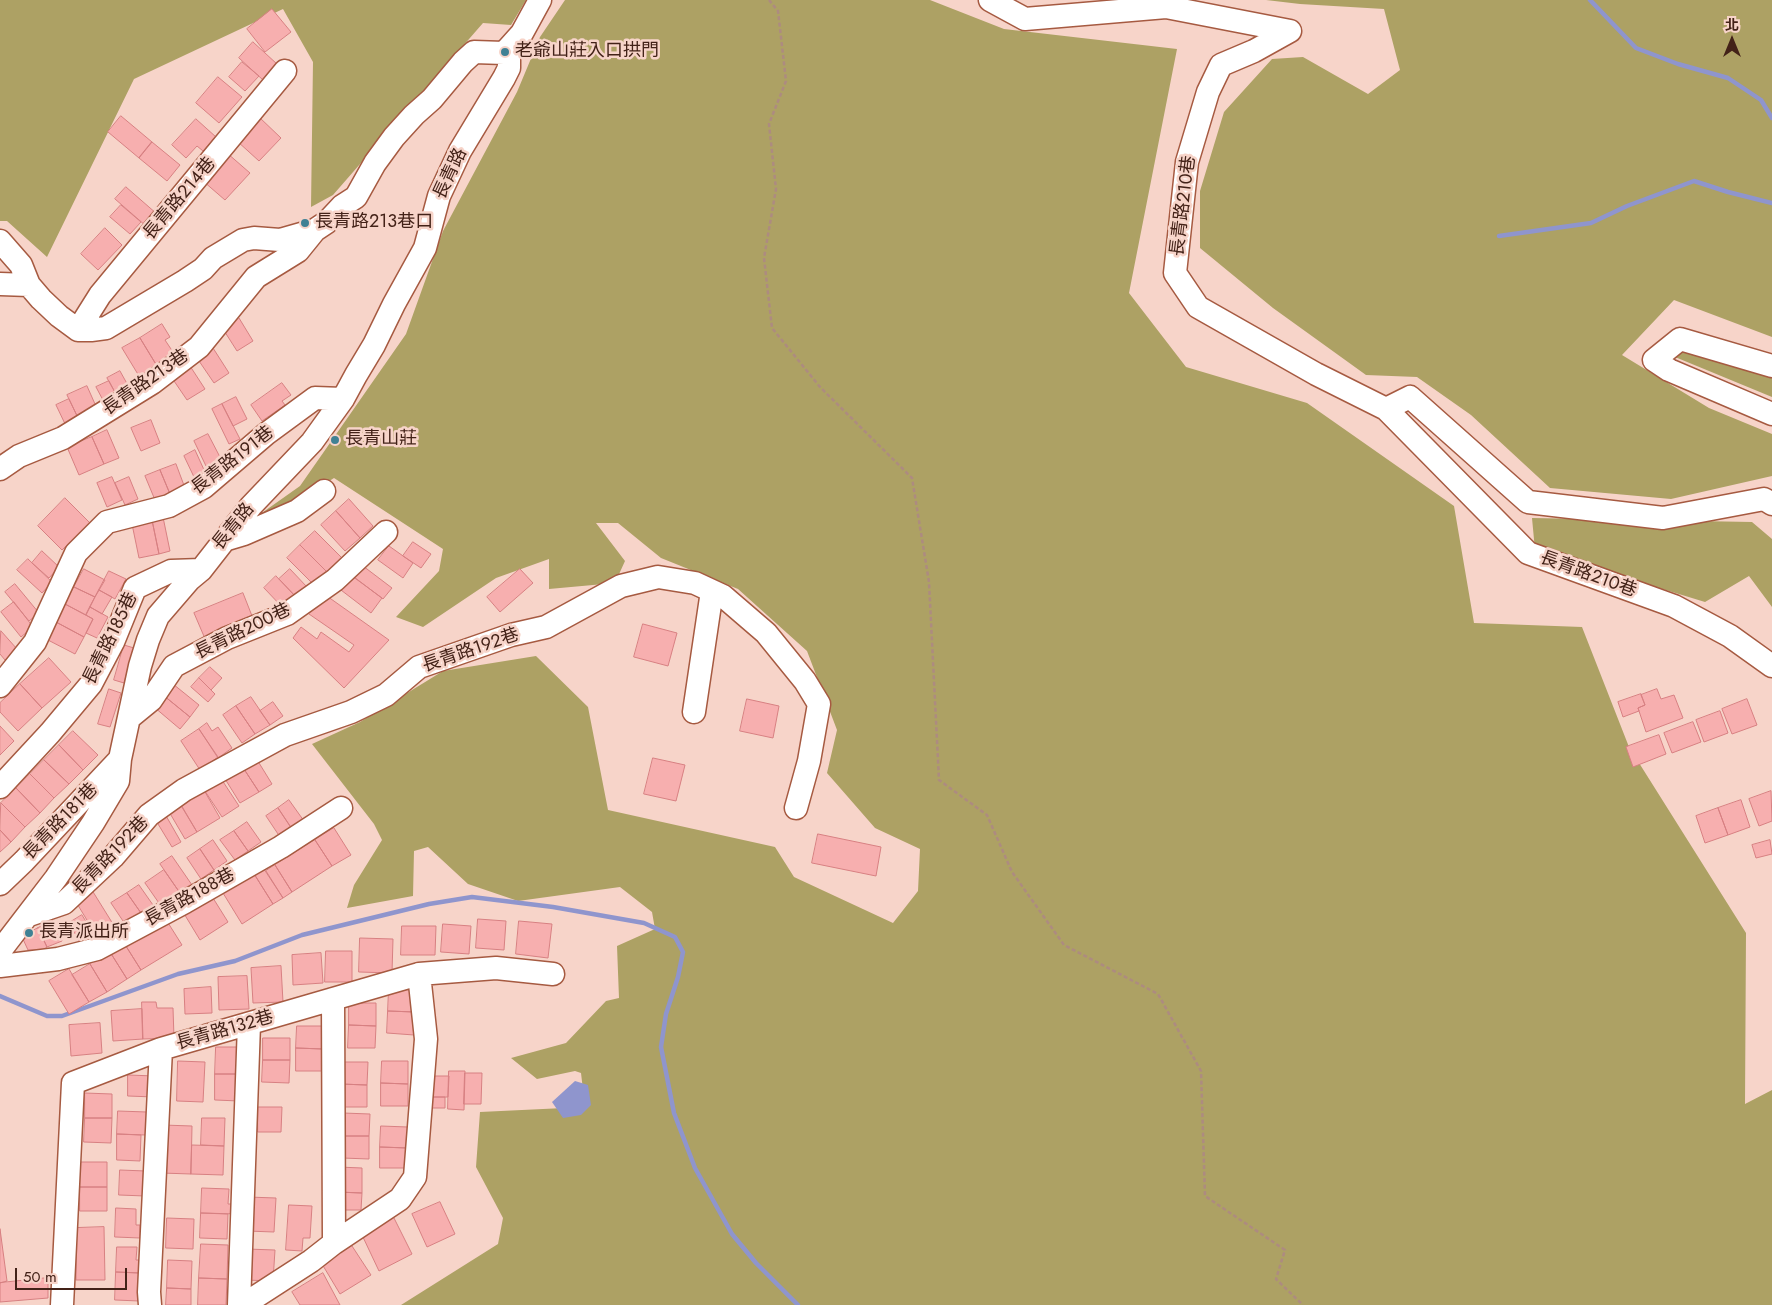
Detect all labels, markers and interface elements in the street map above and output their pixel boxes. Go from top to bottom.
north arrow [1707,15,1757,65]
text: 北 [1725,15,1739,35]
place label: 老爺山莊入口拱門 [515,41,659,63]
marker: 老爺山莊入口拱門 [499,46,511,58]
street label: 長青路 [430,145,472,203]
street label: 長青路214巷 [139,153,221,245]
street label: 長青路210巷 [1167,154,1201,258]
place label: 長青路213巷口 [315,212,433,234]
marker: 長青路213巷口 [299,217,311,229]
street label: 長青路213巷 [99,345,193,421]
street label: 長青路191巷 [188,422,278,500]
place label: 長青山莊 [345,429,417,451]
marker: 長青山莊 [329,434,341,446]
street label: 長青路 [209,499,259,555]
street label: 長青路210巷 [1537,548,1639,602]
street label: 長青路185巷 [79,589,143,689]
street label: 長青路200巷 [192,600,294,664]
street label: 長青路192巷 [420,624,522,678]
street label: 長青路181巷 [19,779,103,865]
street label: 長青路192巷 [68,812,154,900]
street label: 長青路188巷 [141,864,239,932]
place label: 長青派出所 [39,922,129,944]
marker: 長青派出所 [23,927,35,939]
street label: 長青路132巷 [174,1007,276,1055]
scale bar [18,1258,130,1290]
text: 50 m [23,1266,57,1288]

